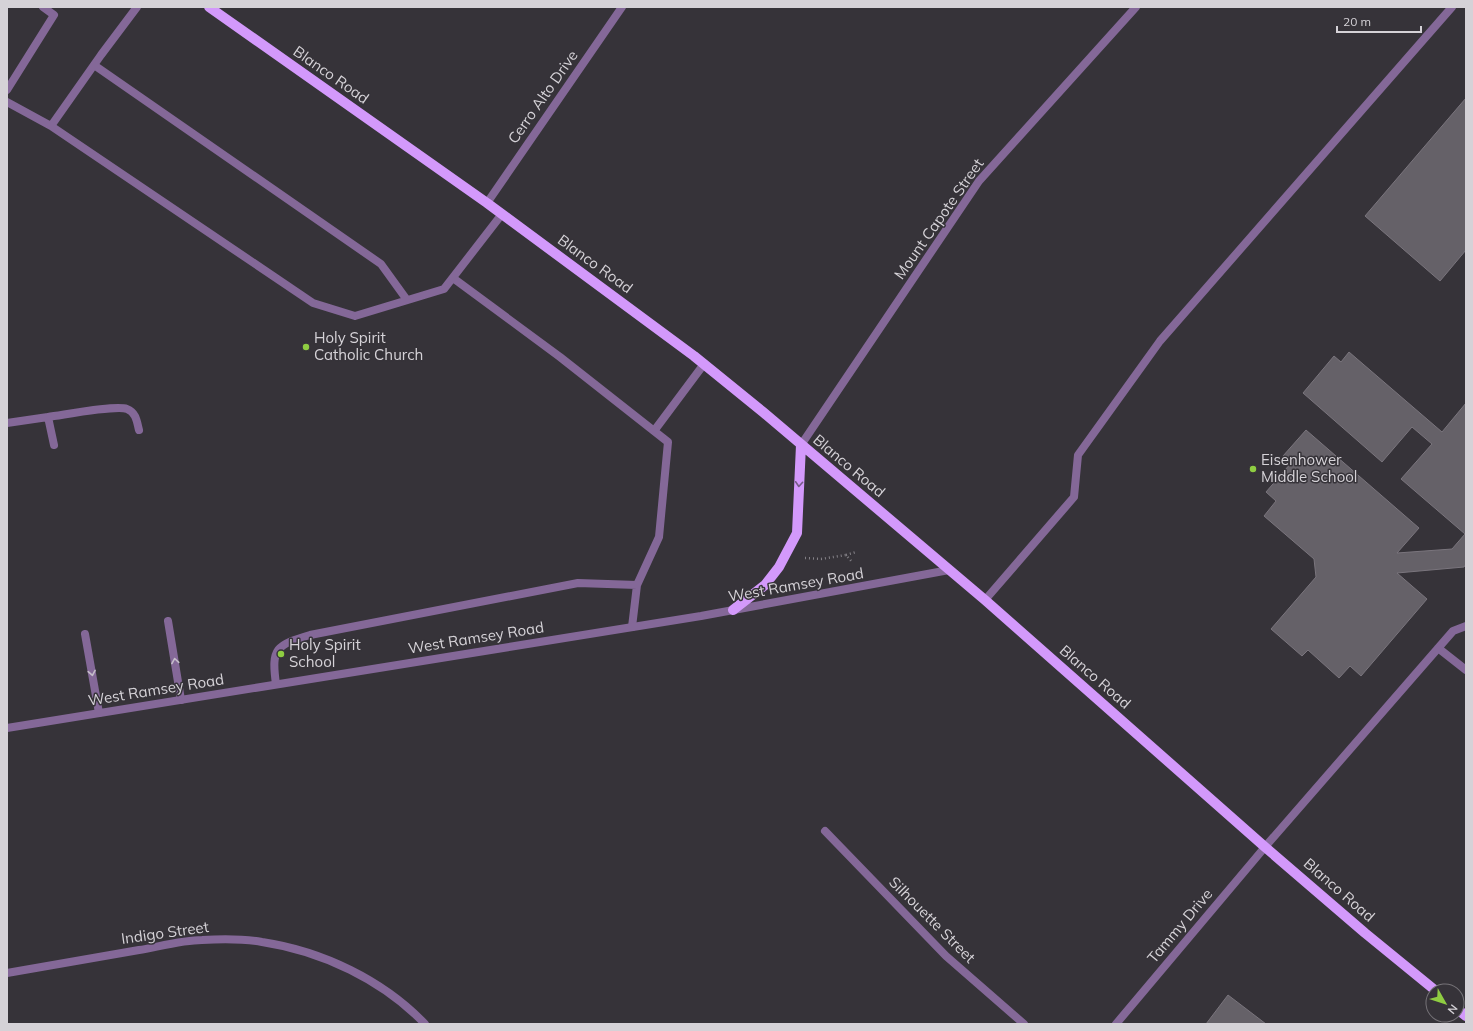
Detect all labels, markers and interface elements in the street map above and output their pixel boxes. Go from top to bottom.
scale bar [1337,8,1421,34]
text: 20 m [1343,14,1371,29]
street label: Blanco Road [290,42,373,108]
street label: Cerro Alto Drive [503,46,582,147]
street label: Mount Capote Street [890,155,987,283]
street label: Blanco Road [554,230,637,297]
place label: Holy Spirit Catholic Church [314,328,423,364]
marker: Holy Spirit Catholic Church [301,342,311,352]
street label: Blanco Road [809,430,889,501]
place label: Eisenhower Middle School [1261,450,1357,486]
marker: Eisenhower Middle School [1248,464,1258,474]
one-way arrow [794,481,803,487]
street label: West Ramsey Road [727,563,865,606]
street label: West Ramsey Road [407,617,545,658]
place label: Holy Spirit School [289,635,361,671]
street label: Blanco Road [1056,641,1135,713]
marker: Holy Spirit School [276,649,286,659]
one-way arrow [171,658,180,664]
street label: West Ramsey Road [87,669,225,710]
one-way arrow [87,670,96,676]
street label: Blanco Road [1300,854,1379,926]
street label: Silhouette Street [885,872,980,967]
street label: Tammy Drive [1143,885,1216,967]
street label: Indigo Street [120,917,210,948]
north arrow [1425,983,1465,1023]
text: N [1445,1002,1461,1017]

